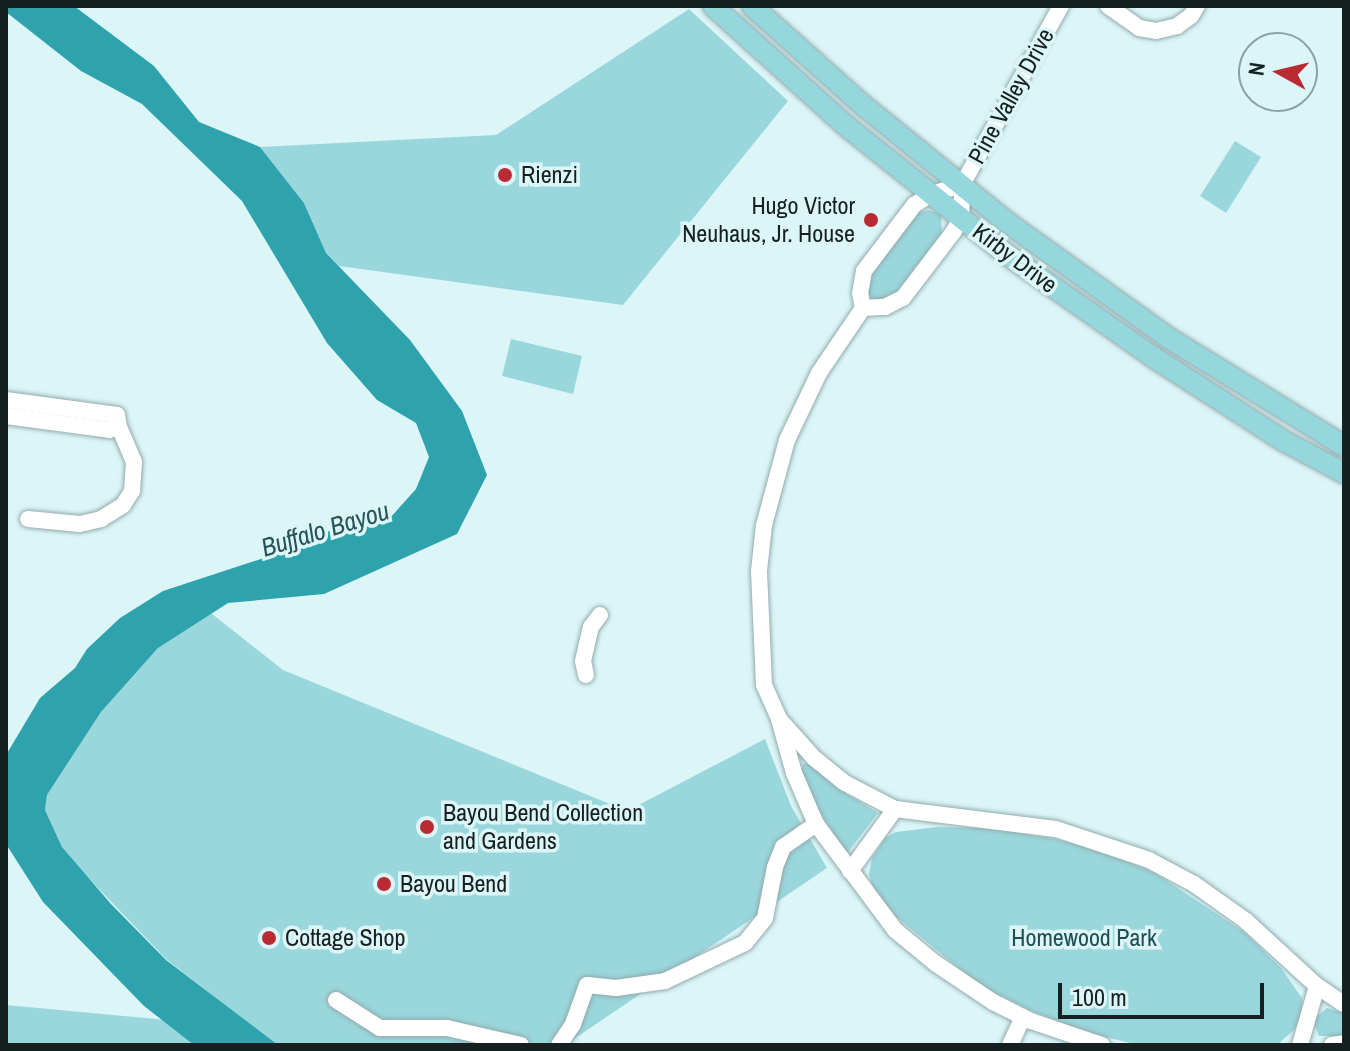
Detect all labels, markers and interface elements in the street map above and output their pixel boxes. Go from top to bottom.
street label: Pine Valley Drive [962,23,1060,169]
north arrow [1238,32,1318,112]
text: N [1240,60,1272,77]
place label: Rienzi [521,161,578,189]
marker: Rienzi [496,166,514,184]
place label: Hugo Victor Neuhaus, Jr. House [682,192,855,248]
marker: Hugo Victor Neuhaus, Jr. House [862,211,880,229]
street label: Kirby Drive [967,217,1063,299]
water label: Buffalo Bayou [257,495,393,563]
place label: Bayou Bend Collection and Gardens [443,799,643,855]
marker: Bayou Bend Collection and Gardens [418,818,436,836]
place label: Bayou Bend [400,870,507,898]
marker: Bayou Bend [375,875,393,893]
place label: Cottage Shop [285,924,405,952]
park label: Homewood Park [1011,924,1157,952]
marker: Cottage Shop [260,929,278,947]
scale bar [1062,967,1268,1017]
text: 100 m [1072,981,1127,1013]

